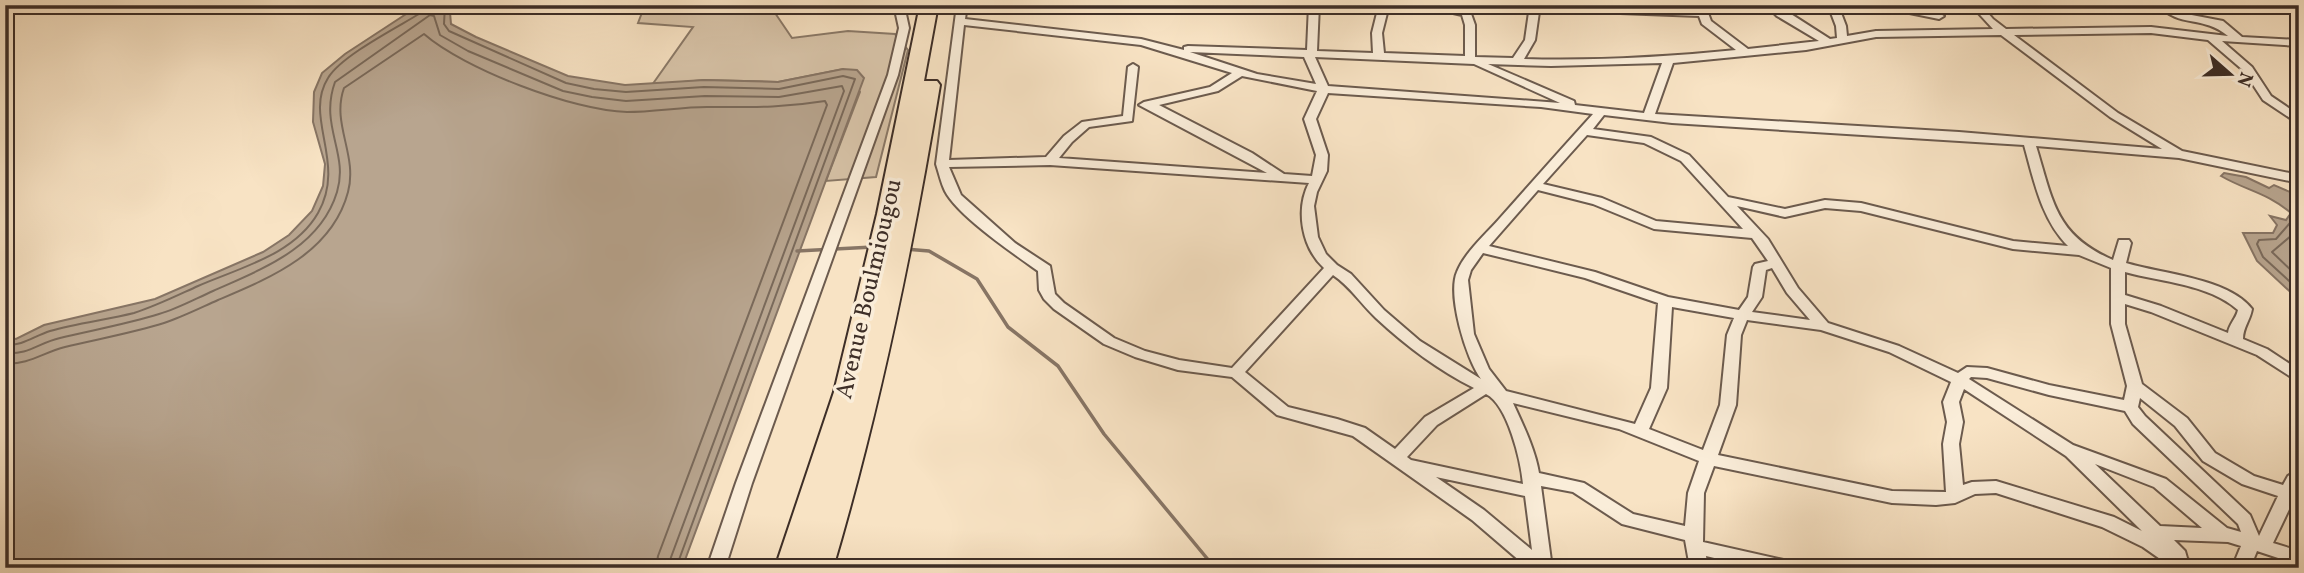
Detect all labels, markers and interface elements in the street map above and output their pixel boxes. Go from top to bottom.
north arrow [2196,38,2266,108]
text: N [2229,68,2259,90]
street label: Avenue Boulmiougou [828,176,912,402]

